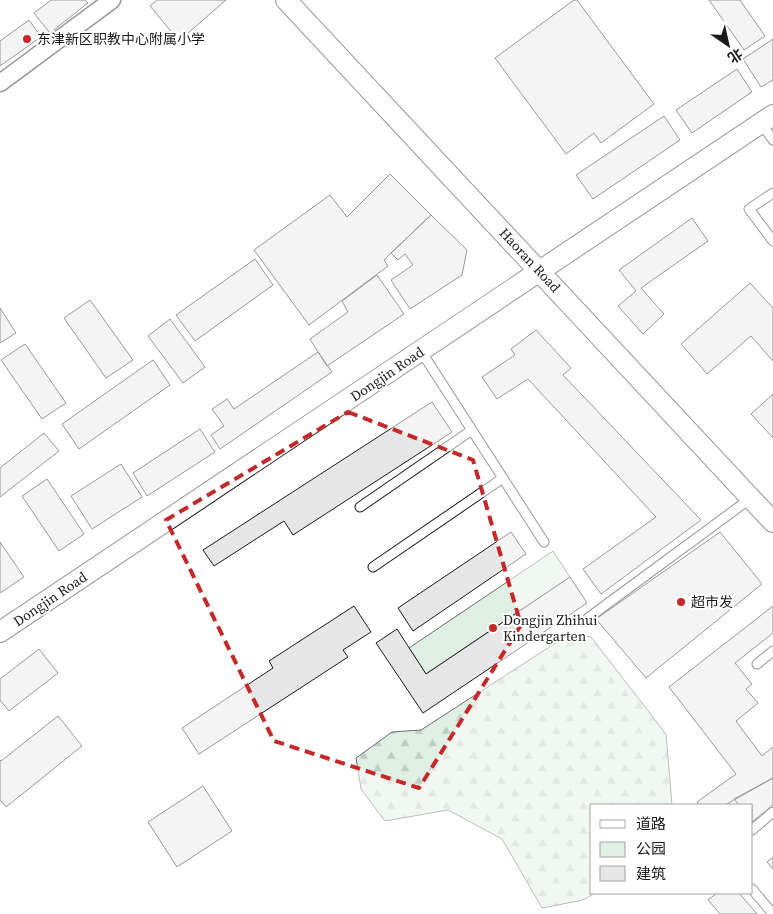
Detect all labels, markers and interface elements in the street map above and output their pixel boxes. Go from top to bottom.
north arrow [703,20,753,70]
place label: 东津新区职教中心附属小学 [37,29,205,49]
marker: 东津新区职教中心附属小学 [21,33,33,45]
text: 北 [724,44,747,68]
street label: Haoran Road [495,223,565,297]
street label: Dongjin Road [346,342,428,406]
street label: Dongjin Road [9,567,91,631]
place label: 超市发 [691,592,733,612]
marker: 超市发 [675,596,687,608]
place label: Dongjin Zhihui Kindergarten [503,610,597,646]
marker: Dongjin Zhihui Kindergarten [487,622,499,634]
legend [590,804,753,894]
text: 道路 [636,813,666,834]
text: 公园 [636,838,666,859]
text: 建筑 [636,863,666,884]

